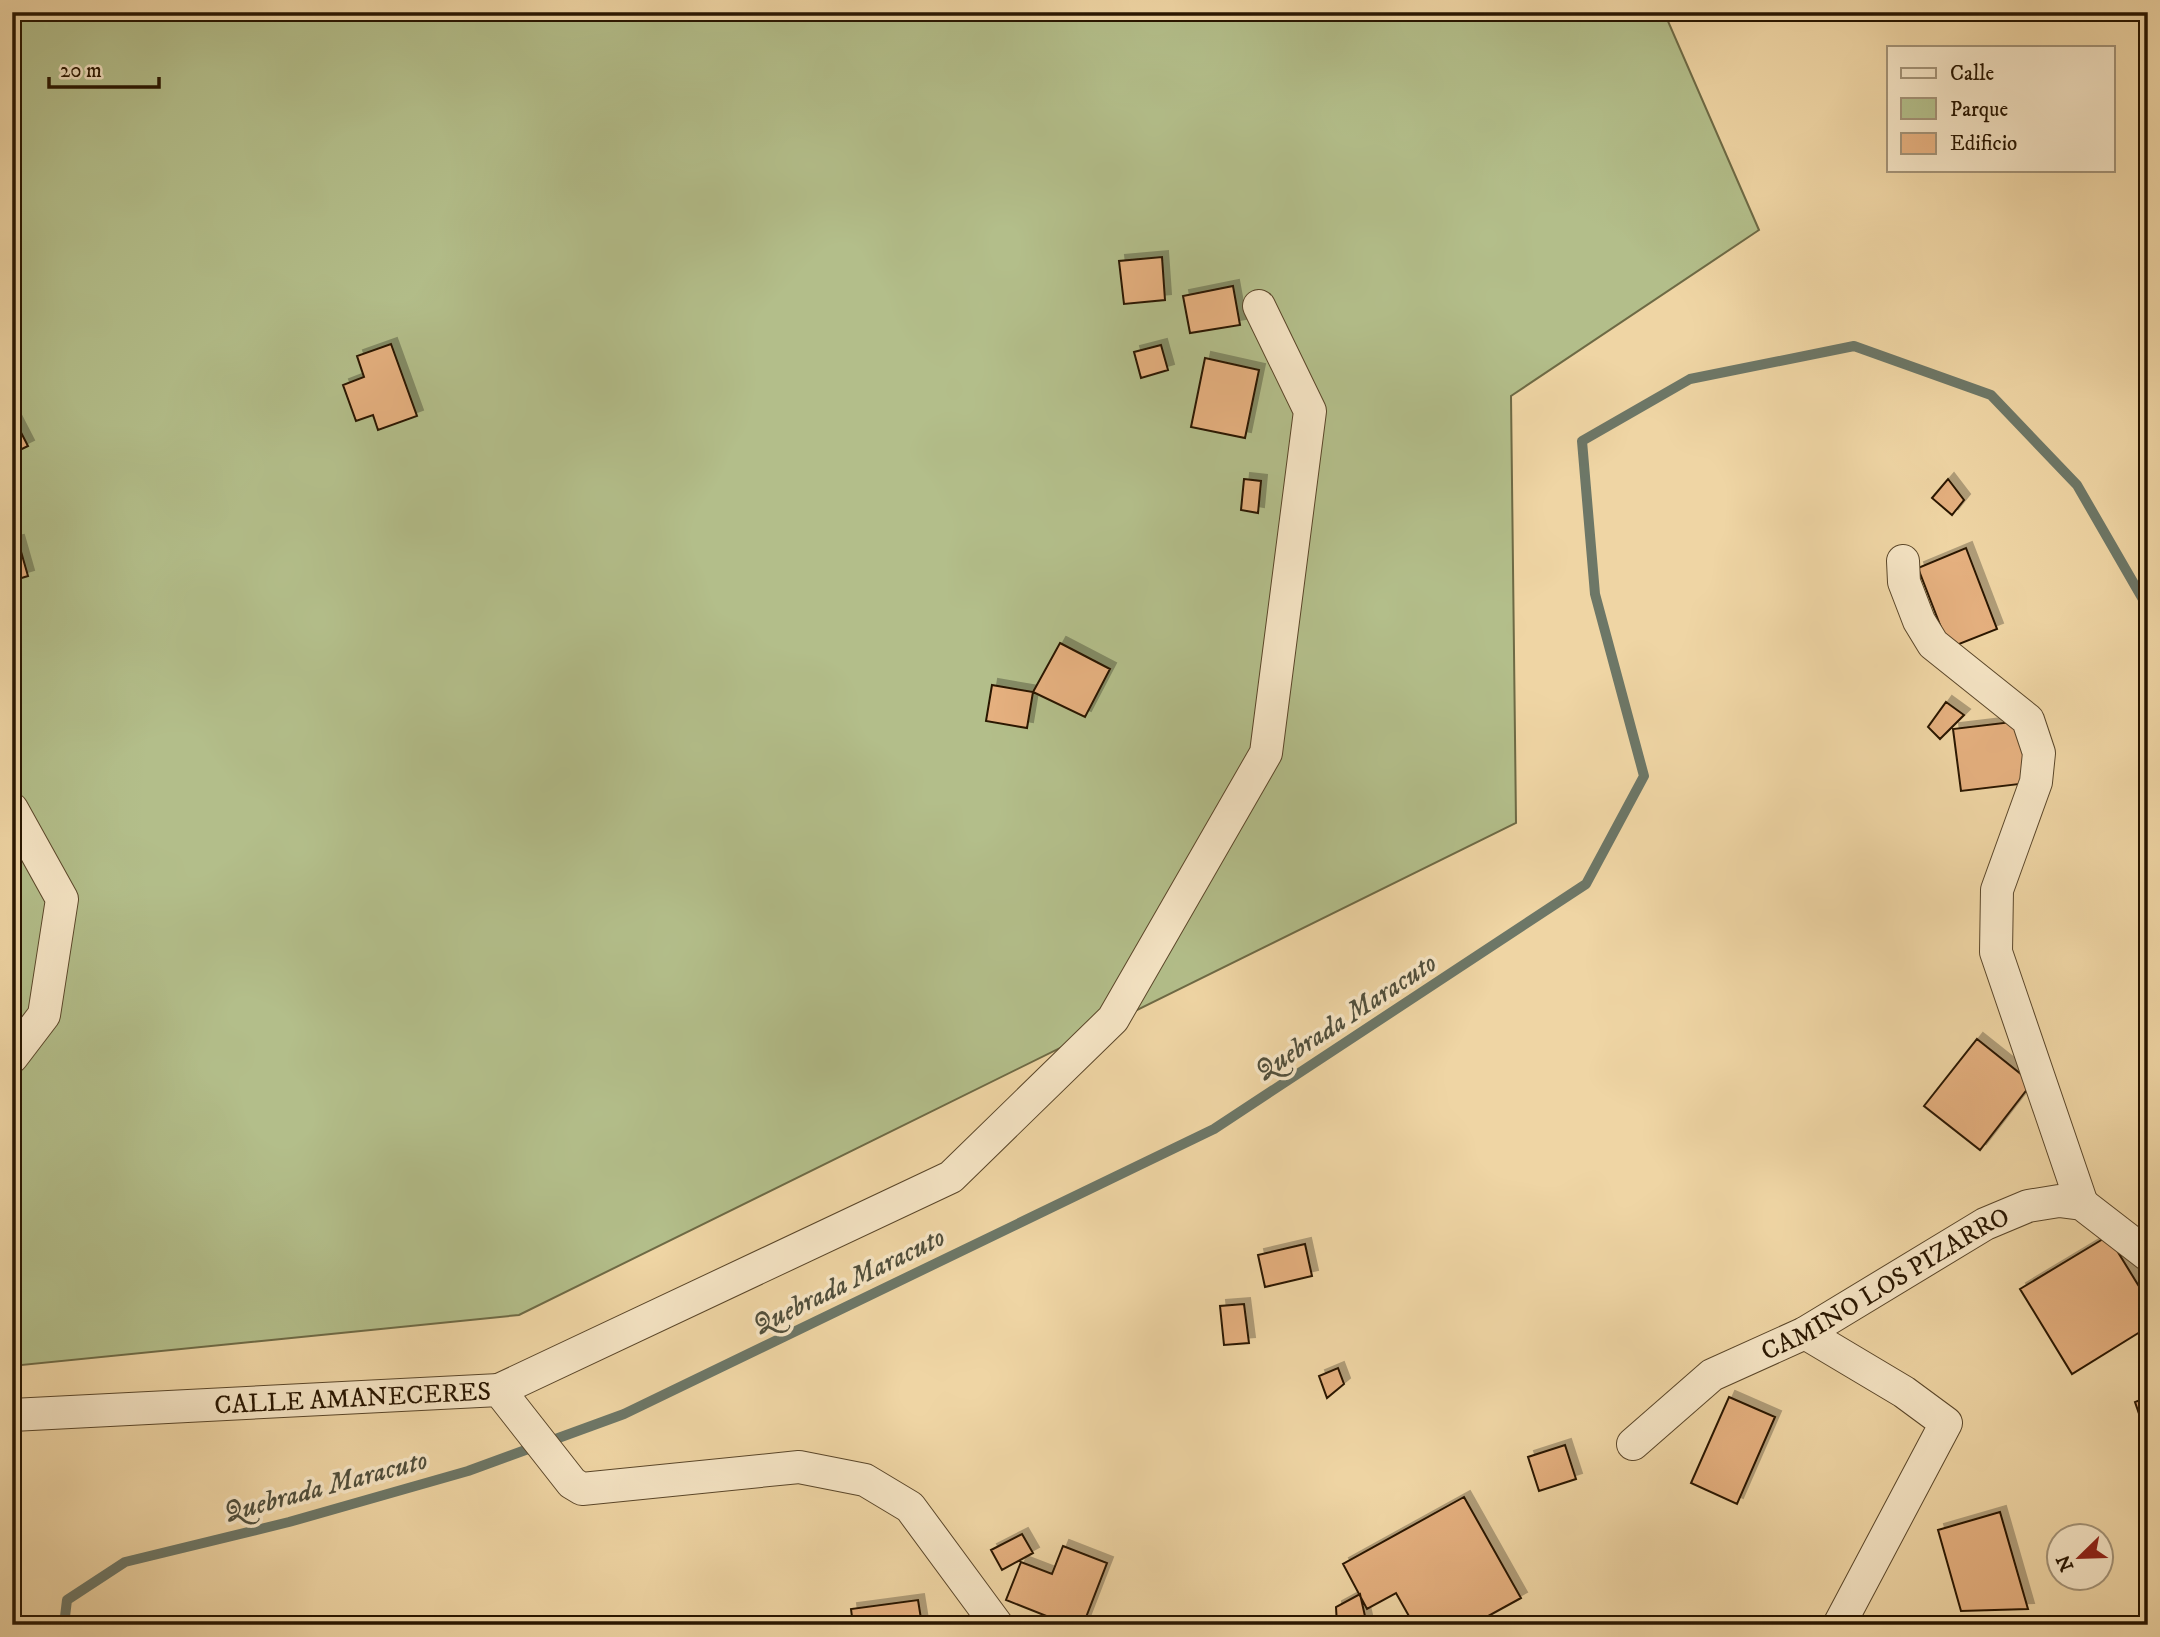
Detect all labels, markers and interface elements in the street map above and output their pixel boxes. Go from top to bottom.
scale bar [49,46,159,90]
legend [1887,46,2114,172]
text: 20 m [60,58,102,84]
text: Calle [1950,61,1994,87]
text: Parque [1950,97,2008,123]
text: Edificio [1950,131,2017,157]
water label: Quebrada Maracuto [1248,945,1443,1089]
street label: CAMINO LOS PIZARRO [1756,1201,2015,1369]
water label: Quebrada Maracuto [747,1220,951,1343]
street label: CALLE AMANECERES [213,1375,492,1423]
water label: Quebrada Maracuto [219,1442,431,1531]
north arrow [2044,1522,2114,1592]
text: N [2052,1551,2079,1575]

